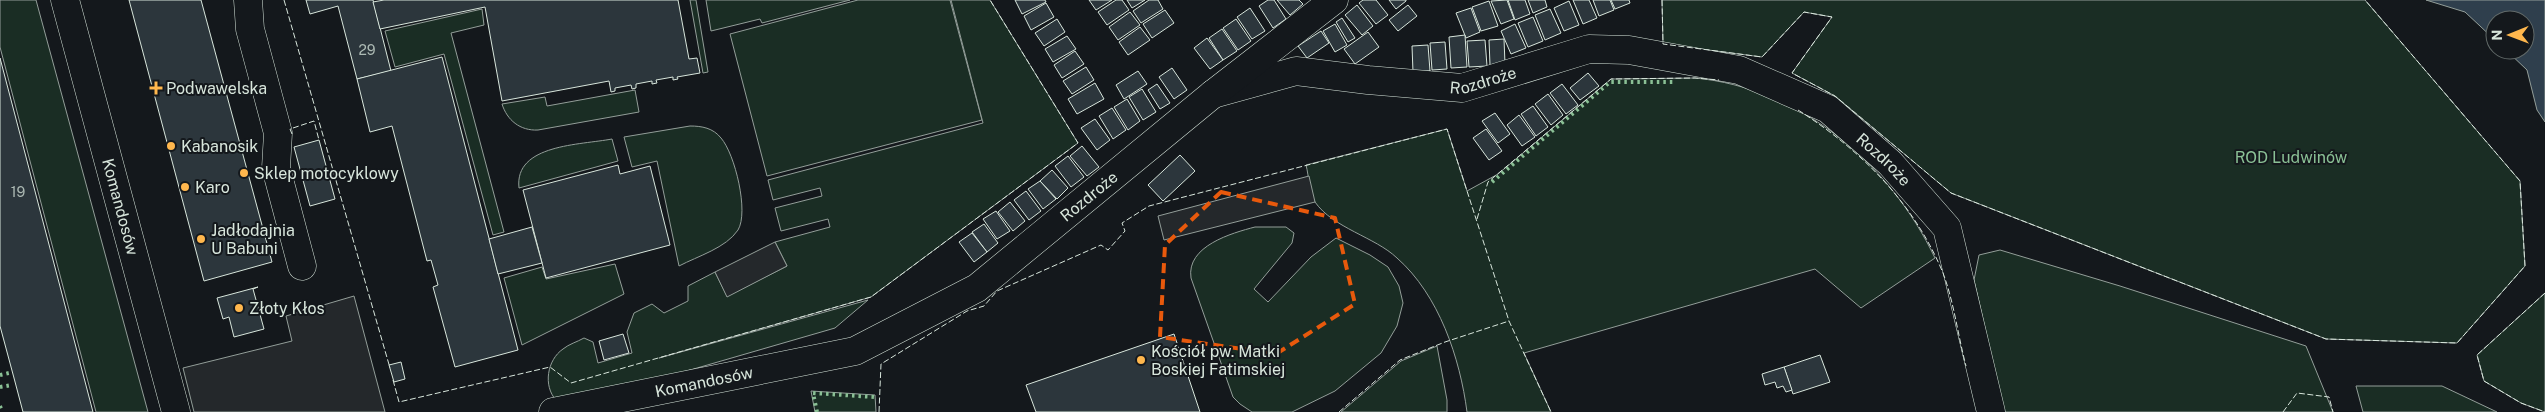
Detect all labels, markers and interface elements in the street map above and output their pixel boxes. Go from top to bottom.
north arrow [2485,10,2535,60]
text: N [2489,30,2505,41]
house number: 29 [358,42,376,58]
street label: Rozdroże [1449,63,1519,98]
place label: Podwawelska [166,79,267,98]
marker: Podwawelska [150,82,162,94]
street label: Rozdroże [1852,129,1915,190]
place label: Kabanosik [181,137,258,156]
marker: Kabanosik [165,140,177,152]
park label: ROD Ludwinów [2235,148,2348,167]
street label: Komandosów [98,156,142,258]
place label: Sklep motocyklowy [254,164,399,183]
marker: Sklep motocyklowy [238,167,250,179]
street label: Rozdroże [1057,167,1121,226]
place label: Karo [195,178,230,197]
marker: Karo [179,181,191,193]
house number: 19 [11,184,25,200]
place label: Jadłodajnia U Babuni [211,221,295,258]
marker: Jadłodajnia U Babuni [195,233,207,245]
place label: Złoty Kłos [249,299,325,318]
marker: Złoty Kłos [233,302,245,314]
place label: Kościół pw. Matki Boskiej Fatimskiej [1151,342,1285,379]
marker: Kościół pw. Matki Boskiej Fatimskiej [1135,354,1147,366]
street label: Komandosów [653,363,755,401]

